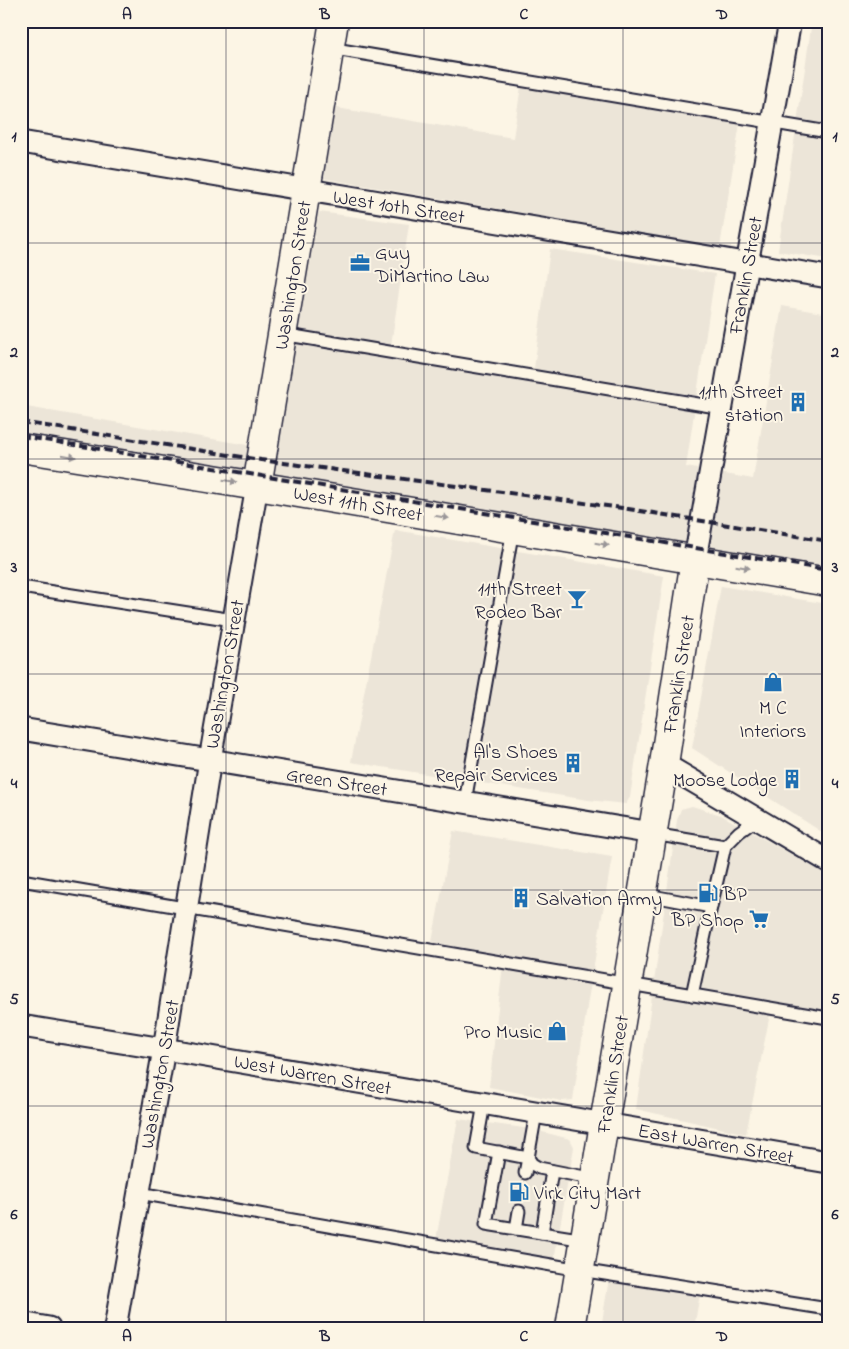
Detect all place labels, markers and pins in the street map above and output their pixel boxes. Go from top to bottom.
place label: Guy DiMartino Law [374,240,489,292]
office icon: Guy DiMartino Law [349,252,371,274]
place label: 11th Street station [699,379,783,431]
building icon: 11th Street station [787,391,809,413]
place label: 11th Street Rodeo Bar [474,576,563,628]
bar icon: 11th Street Rodeo Bar [566,588,588,610]
shop icon: M C Interiors [762,671,784,693]
place label: M C Interiors [740,695,806,747]
place label: Al's Shoes Repair Services [434,739,558,791]
building icon: Al's Shoes Repair Services [562,752,584,774]
place label: Moose Lodge [673,767,777,797]
building icon: Moose Lodge [781,768,803,790]
place label: BP [722,881,747,910]
fuel station icon: BP [697,882,719,904]
place label: Salvation Army [536,886,662,915]
building icon: Salvation Army [510,887,532,909]
place label: BP Shop [671,907,744,936]
supermarket icon: BP Shop [748,908,770,930]
place label: Pro Music [464,1019,542,1048]
shop icon: Pro Music [546,1020,568,1042]
place label: Virk City Mart [533,1180,642,1209]
fuel station icon: Virk City Mart [508,1181,530,1203]

